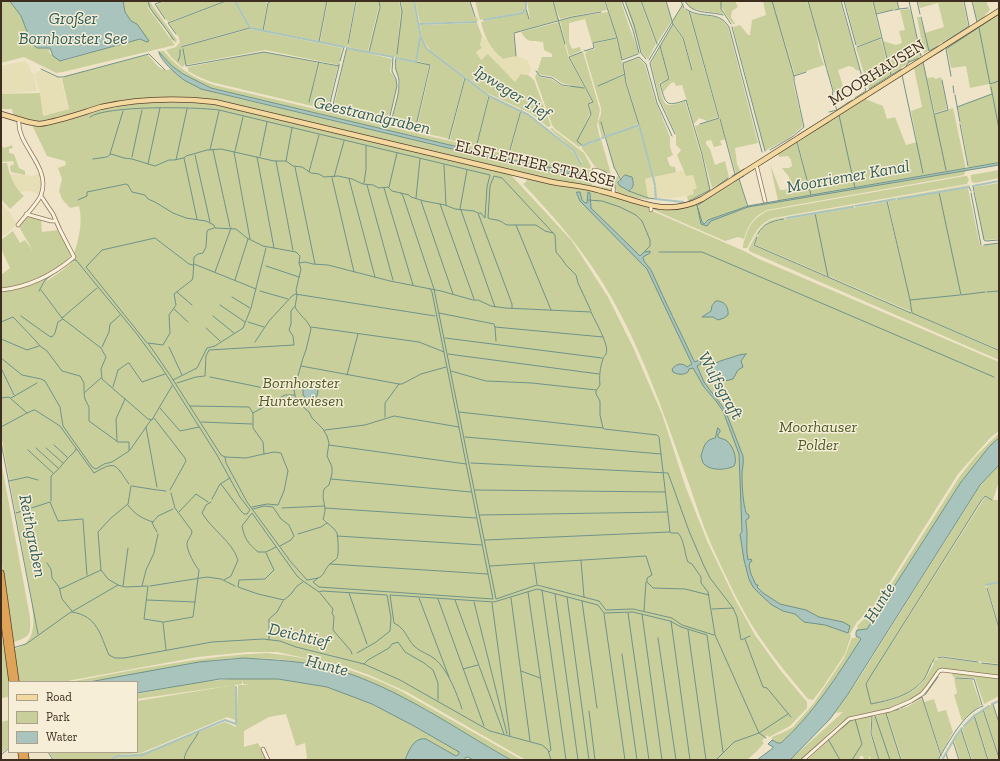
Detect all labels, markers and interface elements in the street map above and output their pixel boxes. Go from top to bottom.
water label: Großer Bornhorster See [18,9,128,49]
street label: MOORHAUSEN [825,36,929,110]
water label: Ipweger Tief [470,62,554,124]
water label: Geestrandgraben [312,93,432,139]
street label: ELSFLETHER STRASSE [453,136,617,192]
water label: Moorriemer Kanal [785,156,911,198]
water label: Wulfsgraft [693,349,747,423]
park label: Bornhorster Huntewiesen [258,373,344,411]
park label: Moorhauser Polder [779,417,857,455]
water label: Reithgraben [14,493,50,579]
water label: Hunte [860,579,900,627]
water label: Deichtief [266,619,332,653]
water label: Hunte [304,651,350,681]
legend [8,681,138,753]
text: Road [46,690,72,704]
text: Park [46,710,70,724]
text: Water [46,730,78,744]

